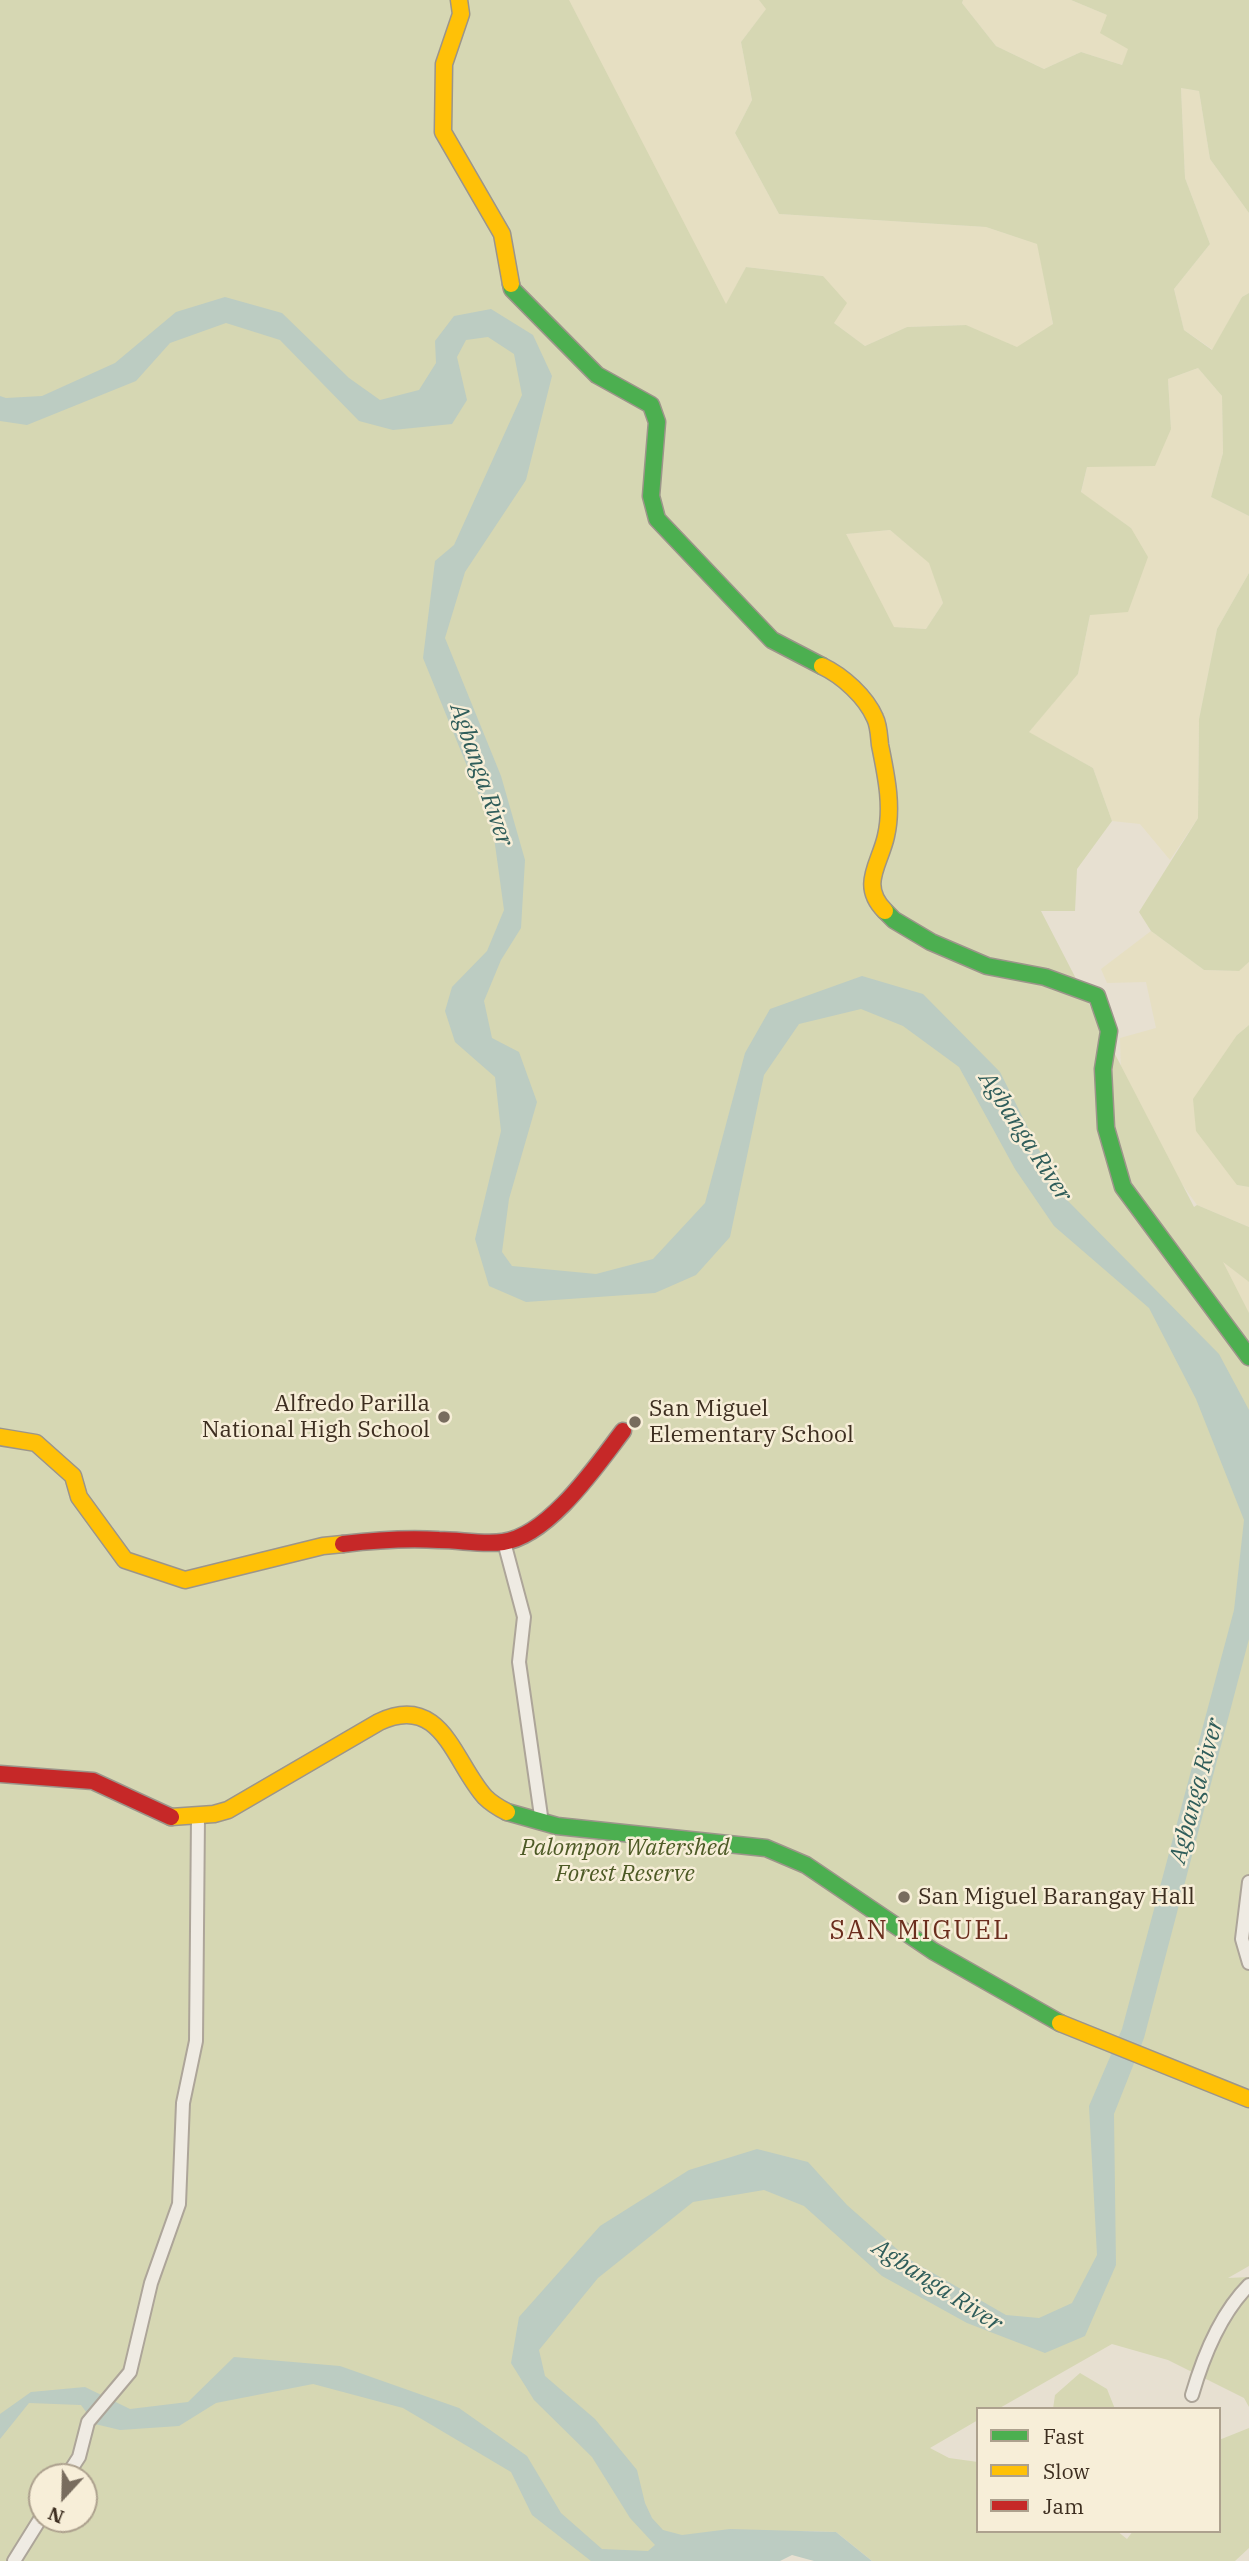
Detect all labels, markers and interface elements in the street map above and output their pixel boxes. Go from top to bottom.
water label: Agbanga River [443,700,519,850]
water label: Agbanga River [972,1067,1078,1207]
place label: Alfredo Parilla National High School [202,1390,430,1444]
place label: San Miguel Elementary School [649,1395,854,1449]
marker: Alfredo Parilla National High School [436,1409,452,1425]
marker: San Miguel Elementary School [627,1414,643,1430]
water label: Agbanga River [1164,1715,1230,1867]
park label: Palompon Watershed Forest Reserve [521,1834,729,1888]
place label: San Miguel Barangay Hall [918,1883,1195,1911]
marker: San Miguel Barangay Hall [896,1889,912,1905]
district label: SAN MIGUEL [831,1915,1009,1947]
water label: Agbanga River [867,2233,1007,2339]
legend [976,2407,1221,2533]
text: Fast [1043,2422,1084,2450]
text: Slow [1043,2457,1090,2485]
north arrow [28,2463,98,2533]
text: Jam [1043,2492,1084,2520]
text: N [44,2502,67,2530]

